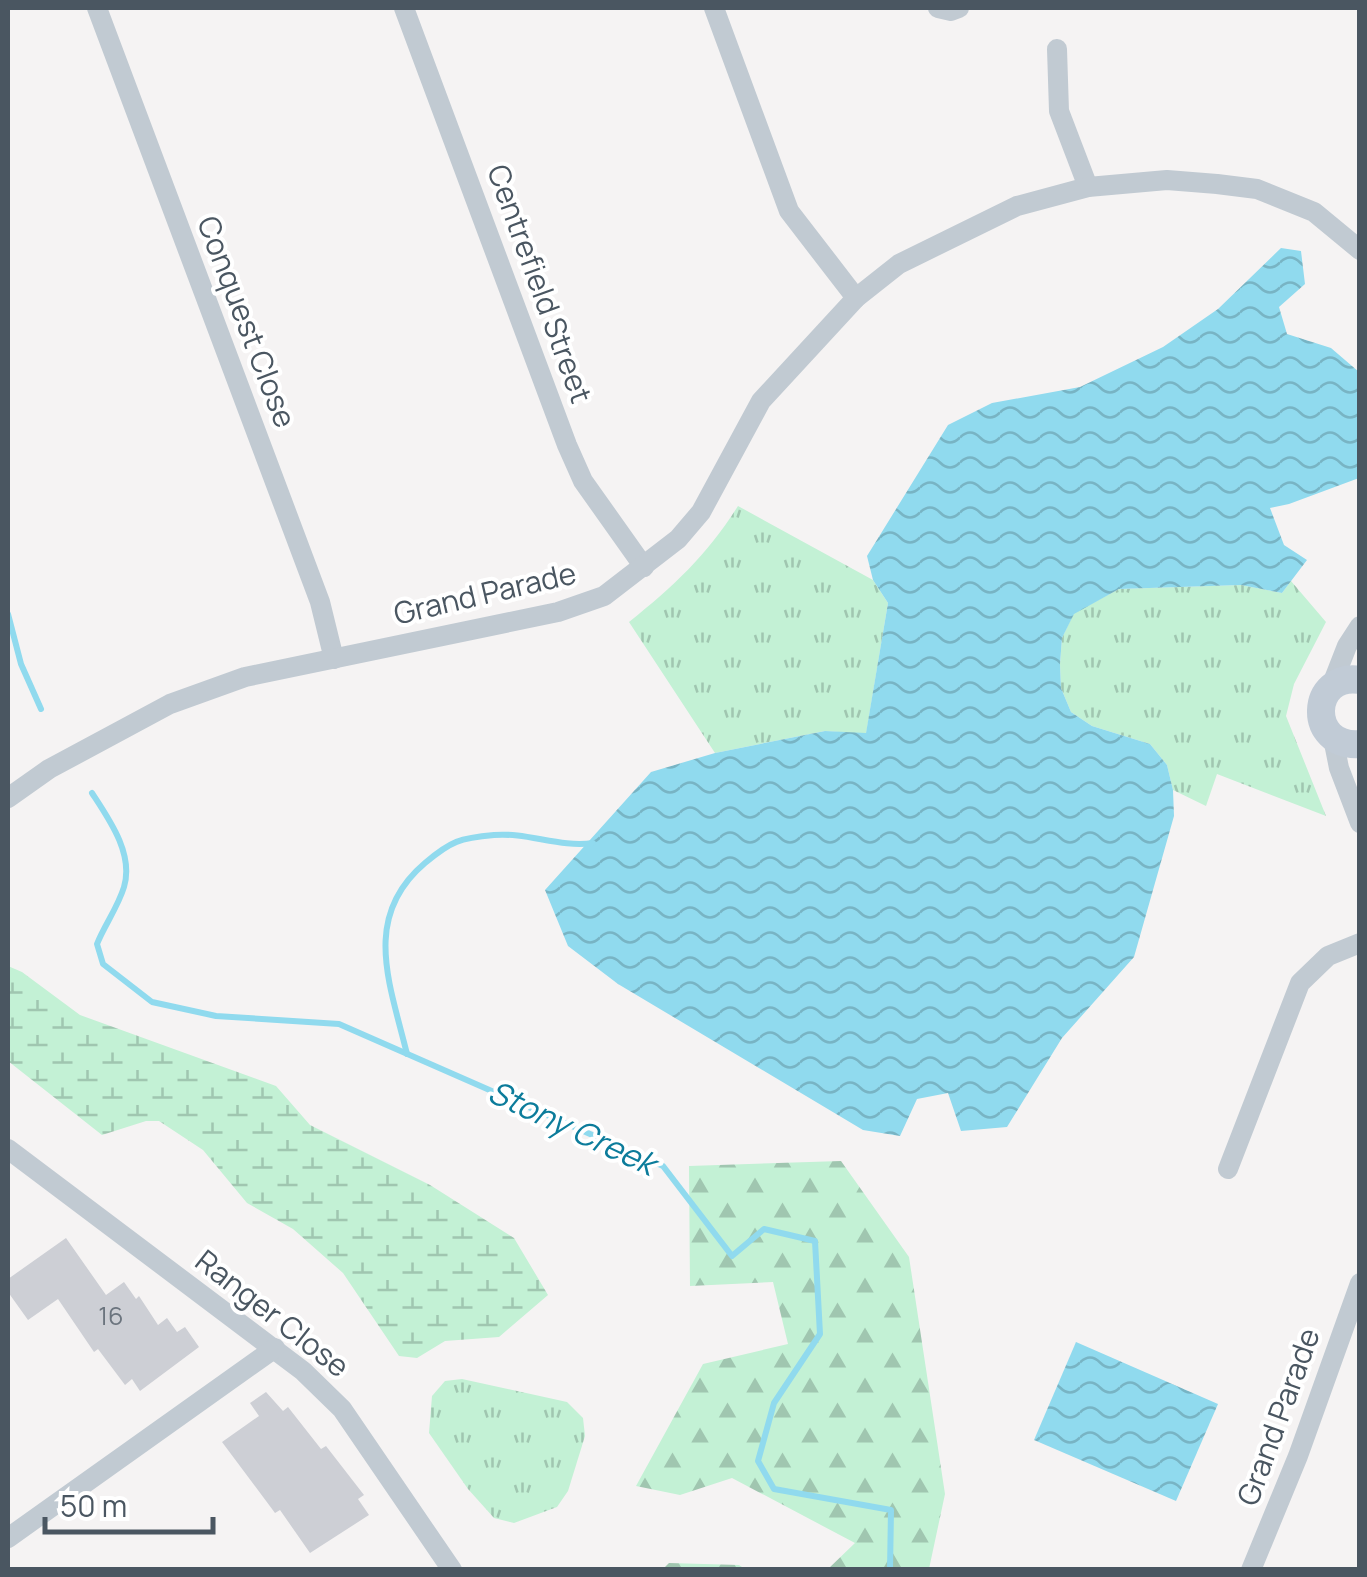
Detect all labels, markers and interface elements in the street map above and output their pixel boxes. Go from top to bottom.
street label: Centrefield Street [478,159,603,408]
street label: Conquest Close [188,210,307,433]
street label: Grand Parade [390,552,580,633]
water label: Stony Creek [482,1069,667,1187]
street label: Ranger Close [187,1240,358,1386]
house number: 16 [98,1298,124,1333]
street label: Grand Parade [1227,1322,1329,1511]
scale bar [45,1472,212,1534]
text: 50 m [60,1485,127,1526]

